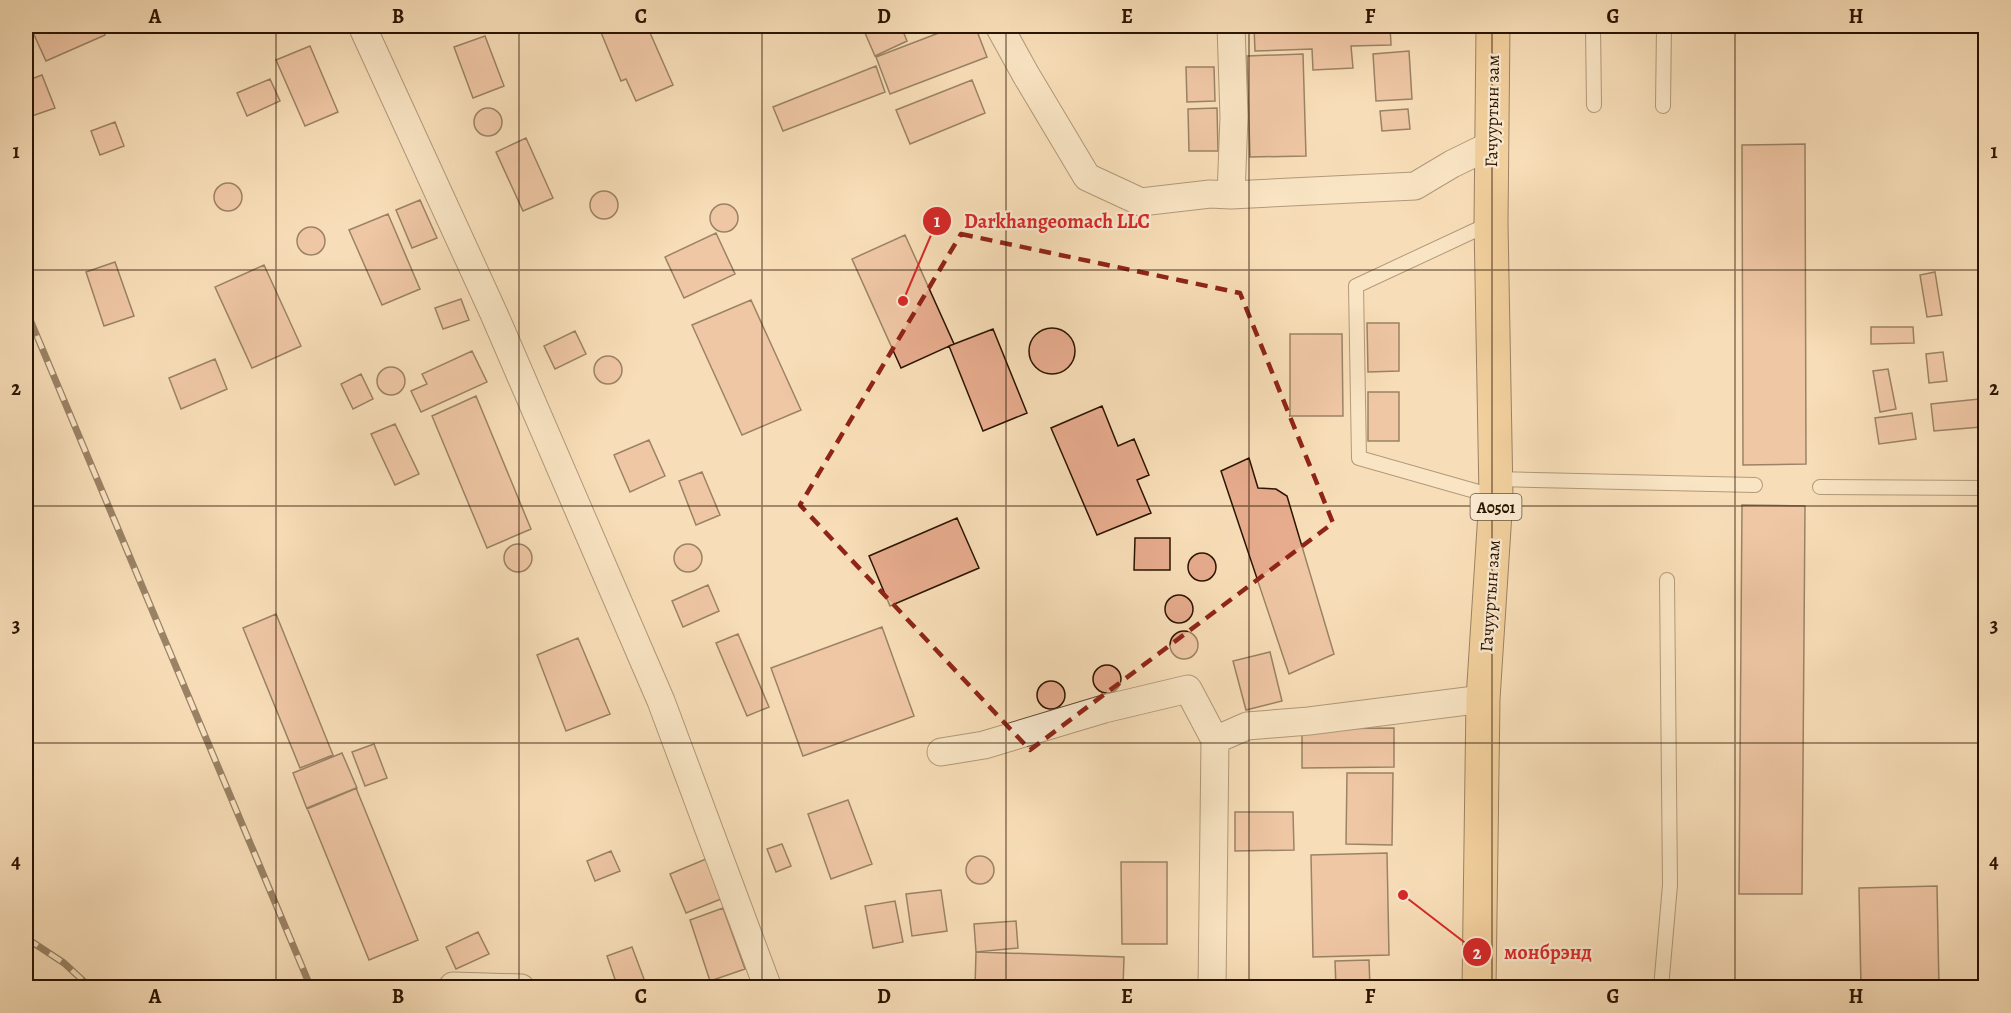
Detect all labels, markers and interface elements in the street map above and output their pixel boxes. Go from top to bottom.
text: A [148,3,162,30]
text: B [392,3,404,30]
text: C [635,3,647,30]
text: D [877,3,891,30]
text: E [1121,3,1133,30]
text: F [1365,3,1376,30]
text: G [1606,3,1620,30]
text: H [1849,3,1864,30]
street label: Гачууртын зам [1479,54,1505,168]
text: 1 [12,138,20,165]
text: 1 [1990,138,1998,165]
callout: Darkhangeomach LLC [922,202,1162,240]
text: Darkhangeomach LLC [964,208,1150,235]
text: 1 [934,209,941,233]
text: 2 [11,375,21,402]
text: 2 [1989,375,1999,402]
road number: A0501 [1470,494,1522,520]
street label: Гачууртын зам [1474,539,1506,653]
text: 3 [12,612,20,639]
text: 3 [1990,612,1998,639]
text: 4 [11,848,21,875]
text: 4 [1989,848,1999,875]
callout: монбрэнд [1462,933,1604,971]
text: монбрэнд [1504,939,1592,966]
text: 2 [1473,941,1482,965]
text: A [148,983,162,1010]
text: B [392,983,404,1010]
text: C [635,983,647,1010]
text: D [877,983,891,1010]
text: E [1121,983,1133,1010]
text: F [1365,983,1376,1010]
text: G [1606,983,1620,1010]
text: H [1849,983,1864,1010]

